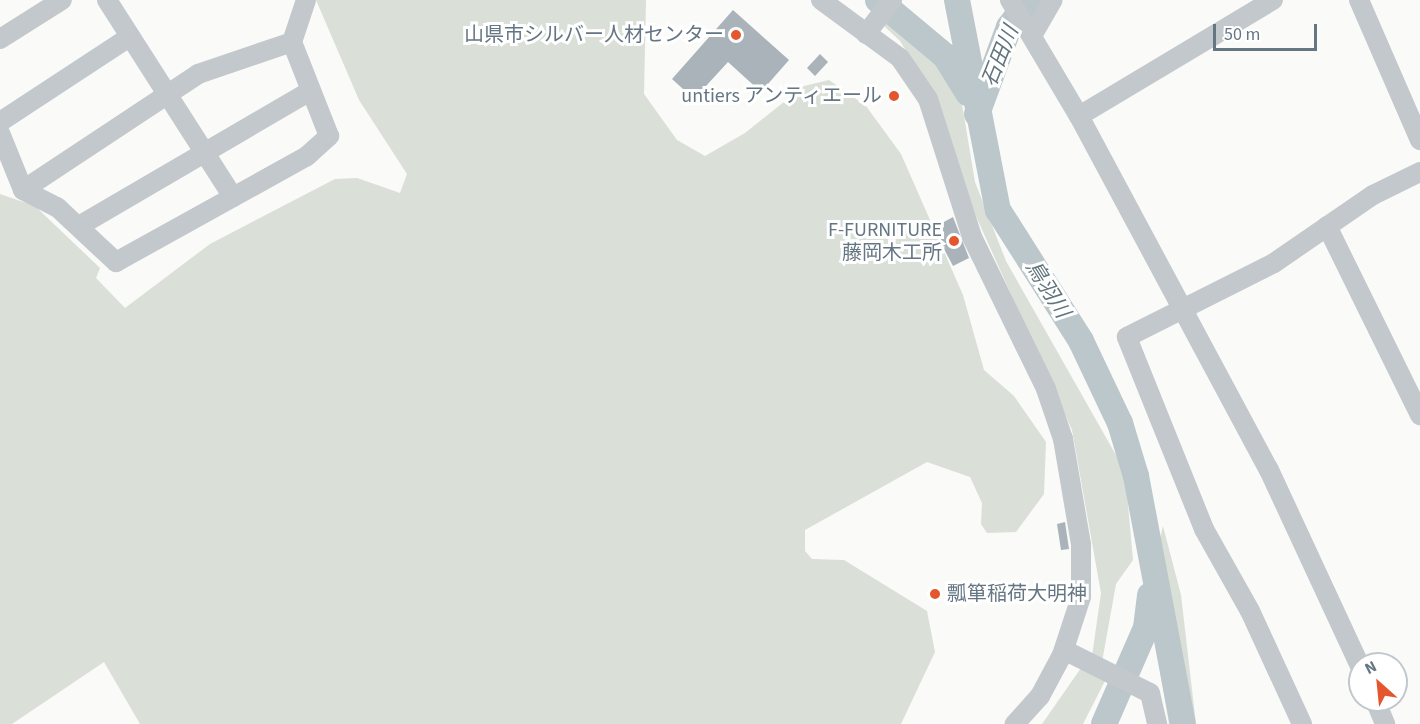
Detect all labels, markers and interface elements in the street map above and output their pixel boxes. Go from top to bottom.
scale bar [1216,12,1320,50]
water label: 石田川 [977,22,1023,90]
text: 50 m [1224,22,1260,47]
place label: 山県市シルバー人材センター [464,23,724,47]
marker: 山県市シルバー人材センター [729,28,743,42]
place label: untiers アンティエール [679,84,882,108]
marker: untiers アンティエール [887,89,901,103]
place label: F-FURNITURE 藤岡木工所 [828,218,942,265]
marker: F-FURNITURE 藤岡木工所 [947,234,961,248]
water label: 鳥羽川 [1021,256,1075,322]
place label: 瓢箪稲荷大明神 [947,582,1087,606]
marker: 瓢箪稲荷大明神 [928,587,942,601]
north arrow [1348,652,1408,712]
text: N [1361,656,1380,680]

